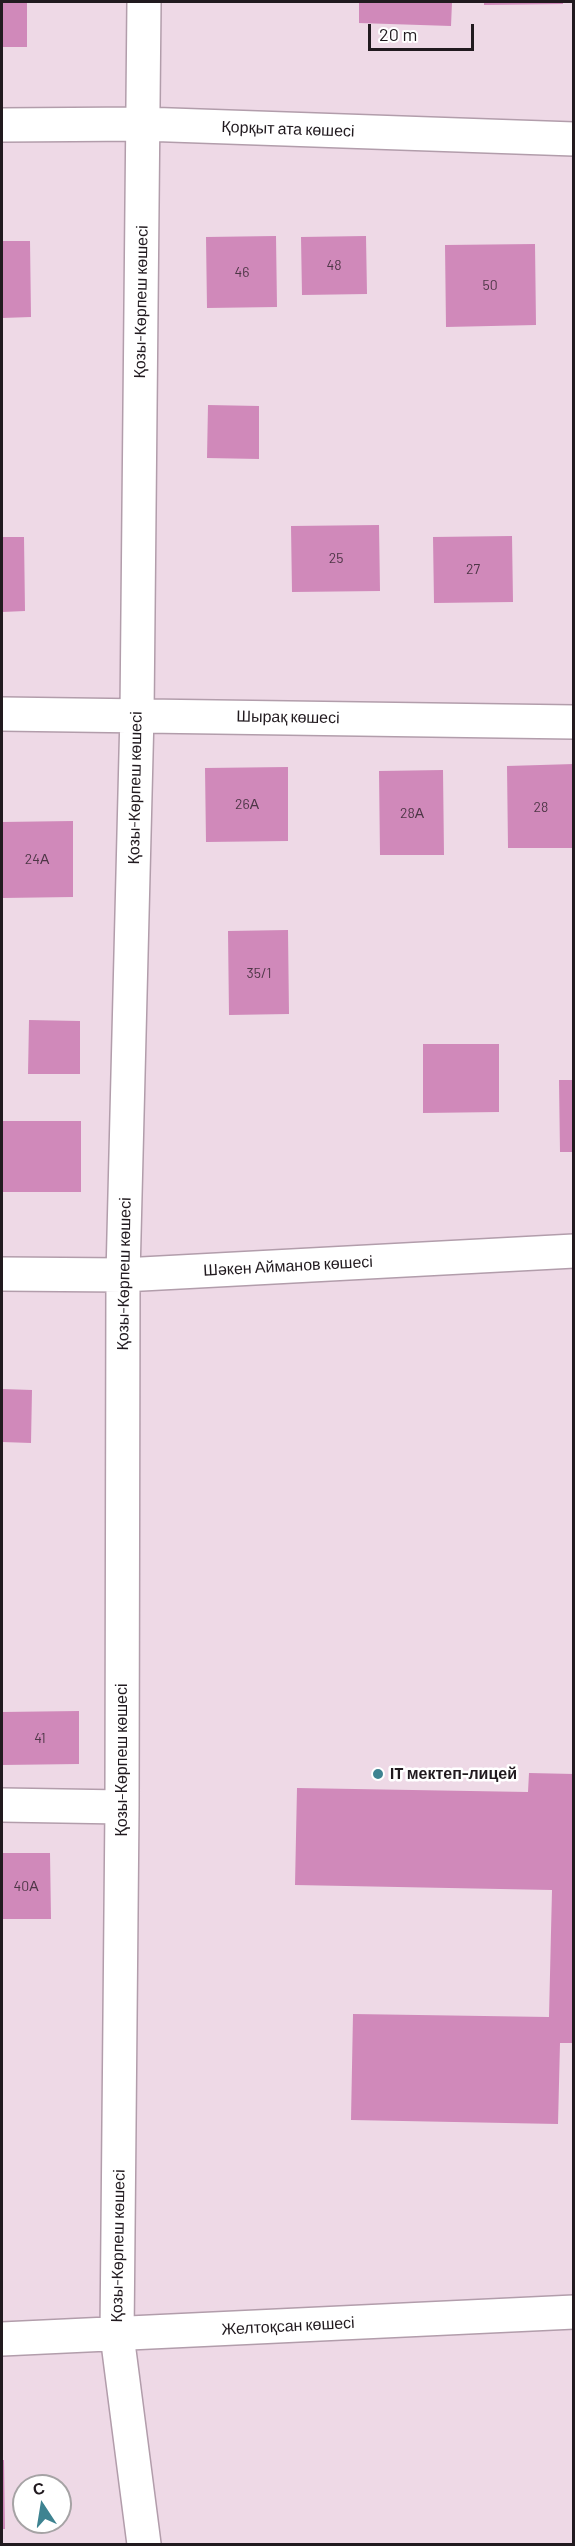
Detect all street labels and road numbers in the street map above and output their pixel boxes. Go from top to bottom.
street label: Қорқыт ата көшесі [221,117,355,141]
street label: Қозы-Көрпеш көшесі [130,225,152,379]
street label: Шырақ көшесі [236,706,340,728]
street label: Қозы-Көрпеш көшесі [124,711,146,865]
street label: Қозы-Көрпеш көшесі [113,1197,135,1351]
street label: Шәкен Айманов көшесі [203,1252,373,1280]
street label: Қозы-Көрпеш көшесі [112,1683,132,1837]
street label: Қозы-Көрпеш көшесі [107,2169,129,2323]
street label: Желтоқсан көшесі [221,2313,355,2339]

